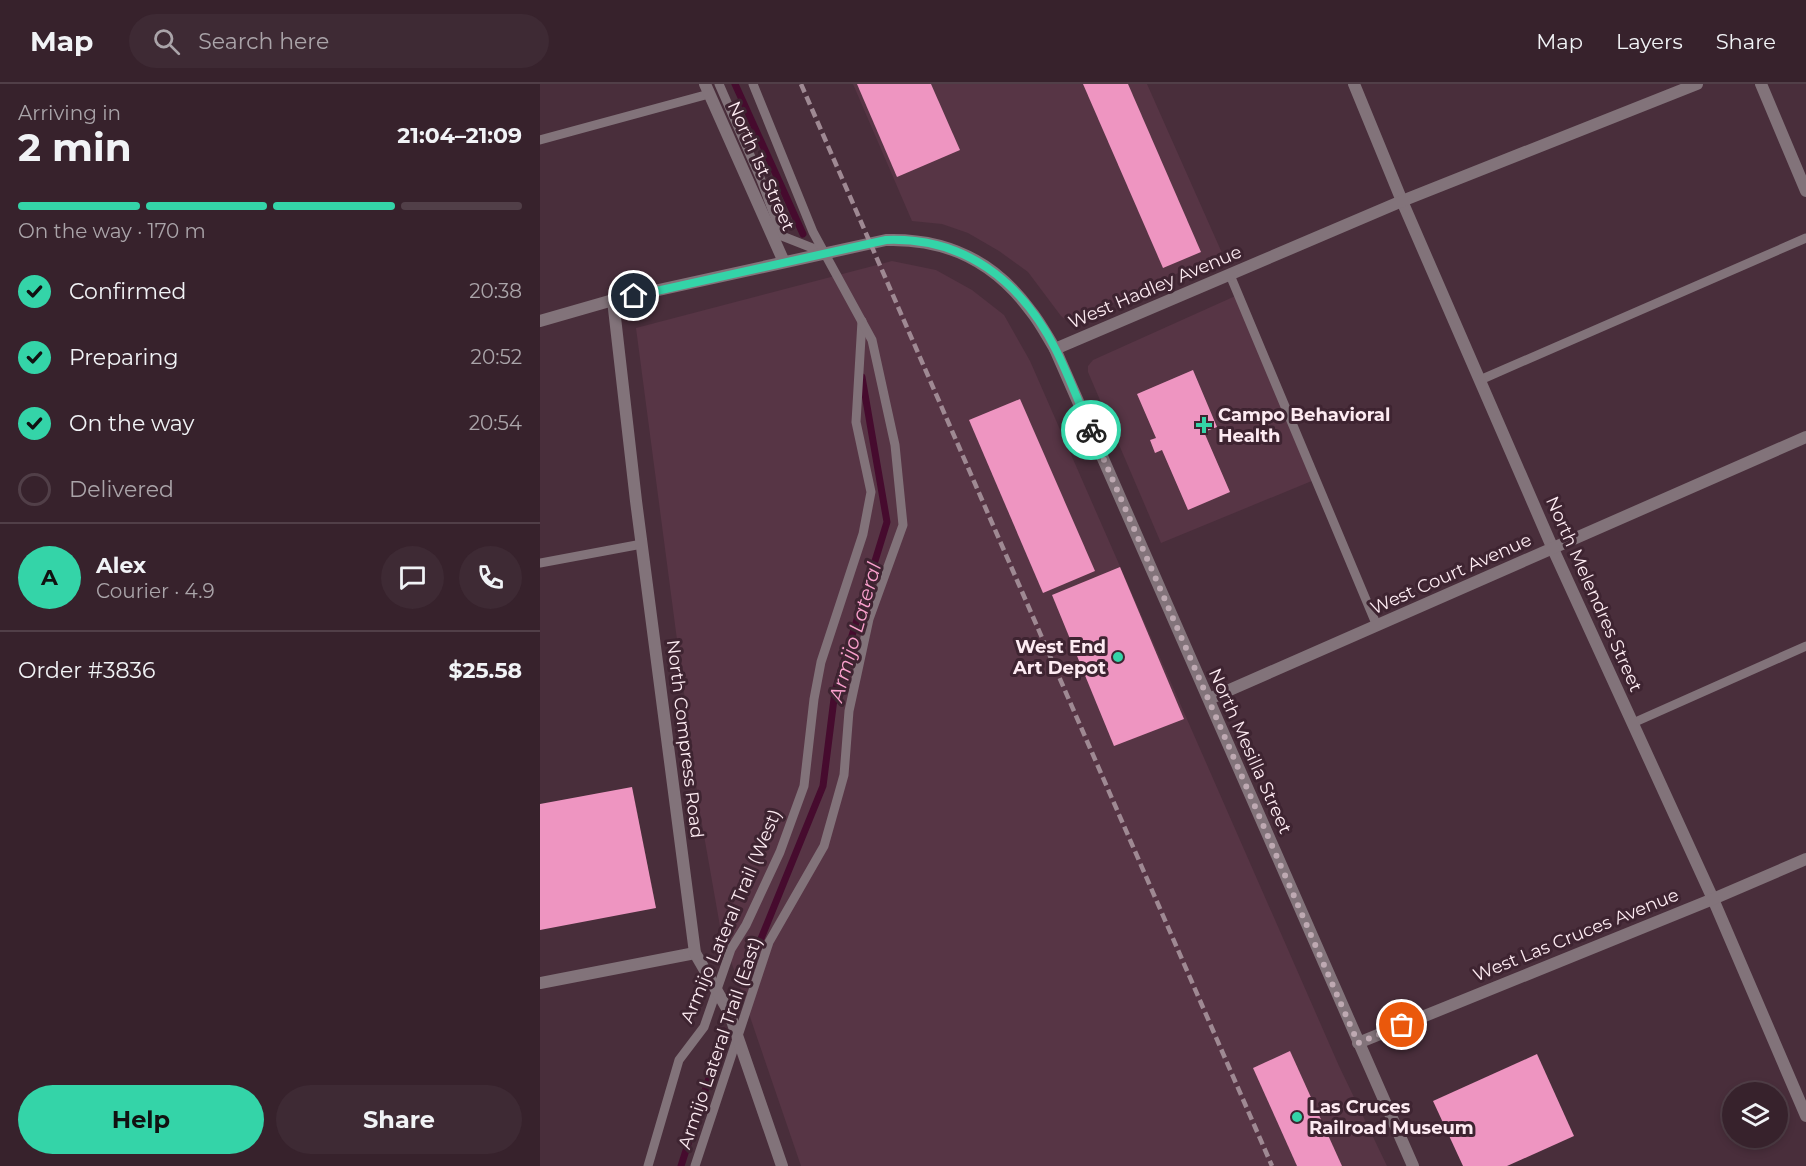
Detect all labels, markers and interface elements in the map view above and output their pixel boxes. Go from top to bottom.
search box [129,14,549,68]
text: Map [30,24,93,58]
icon: search [150,25,183,58]
text: Search here [198,28,329,55]
text: Map [1536,29,1583,54]
text: Layers [1616,29,1683,54]
text: Share [1716,29,1776,54]
street label: North 1st Street [723,98,799,234]
text: Arriving in [18,101,121,125]
text: 21:04–21:09 [397,122,522,149]
text: 2 min [18,123,132,171]
text: On the way · 170 m [18,219,206,243]
street label: West Hadley Avenue [1065,240,1245,333]
pin [608,270,659,321]
icon: check [18,275,51,308]
text: Confirmed [69,278,186,305]
text: 20:38 [469,279,522,303]
icon: home [617,279,650,312]
icon: check [18,341,51,374]
text: Preparing [69,344,178,371]
text: 20:52 [471,345,522,369]
courier [1061,400,1121,460]
place label: Campo Behavioral Health [1218,404,1390,447]
icon: check [18,407,51,440]
text: On the way [69,410,194,437]
text: 20:54 [469,411,522,435]
icon: bike [1075,414,1108,447]
marker: Campo Behavioral Health [1195,416,1213,434]
text: Delivered [69,476,174,503]
street label: North Melendres Street [1541,493,1647,695]
street label: West Court Avenue [1367,529,1535,619]
button: chat [381,546,444,609]
button: phone [459,546,522,609]
text: Alex [96,552,146,579]
water label: Armijo Lateral [823,559,887,705]
text: A [41,564,58,591]
text: Courier · 4.9 [96,579,215,603]
place label: West End Art Depot [1012,636,1106,679]
street label: North Compress Road [662,639,708,839]
marker: West End Art Depot [1111,650,1125,664]
text: Order #3836 [18,657,155,684]
text: $25.58 [449,657,522,684]
street label: North Mesilla Street [1204,665,1296,837]
street label: Armijo Lateral Trail (West) [676,806,786,1026]
street label: West Las Cruces Avenue [1470,884,1682,986]
street label: Armijo Lateral Trail (East) [673,934,767,1152]
pin [1376,999,1427,1050]
icon: bag [1385,1008,1418,1041]
map controls [1722,1082,1788,1148]
button: layers [1722,1082,1788,1148]
button: Help [18,1085,264,1154]
button: Share [276,1085,522,1154]
place label: Las Cruces Railroad Museum [1309,1096,1474,1139]
marker: Las Cruces Railroad Museum [1290,1110,1304,1124]

